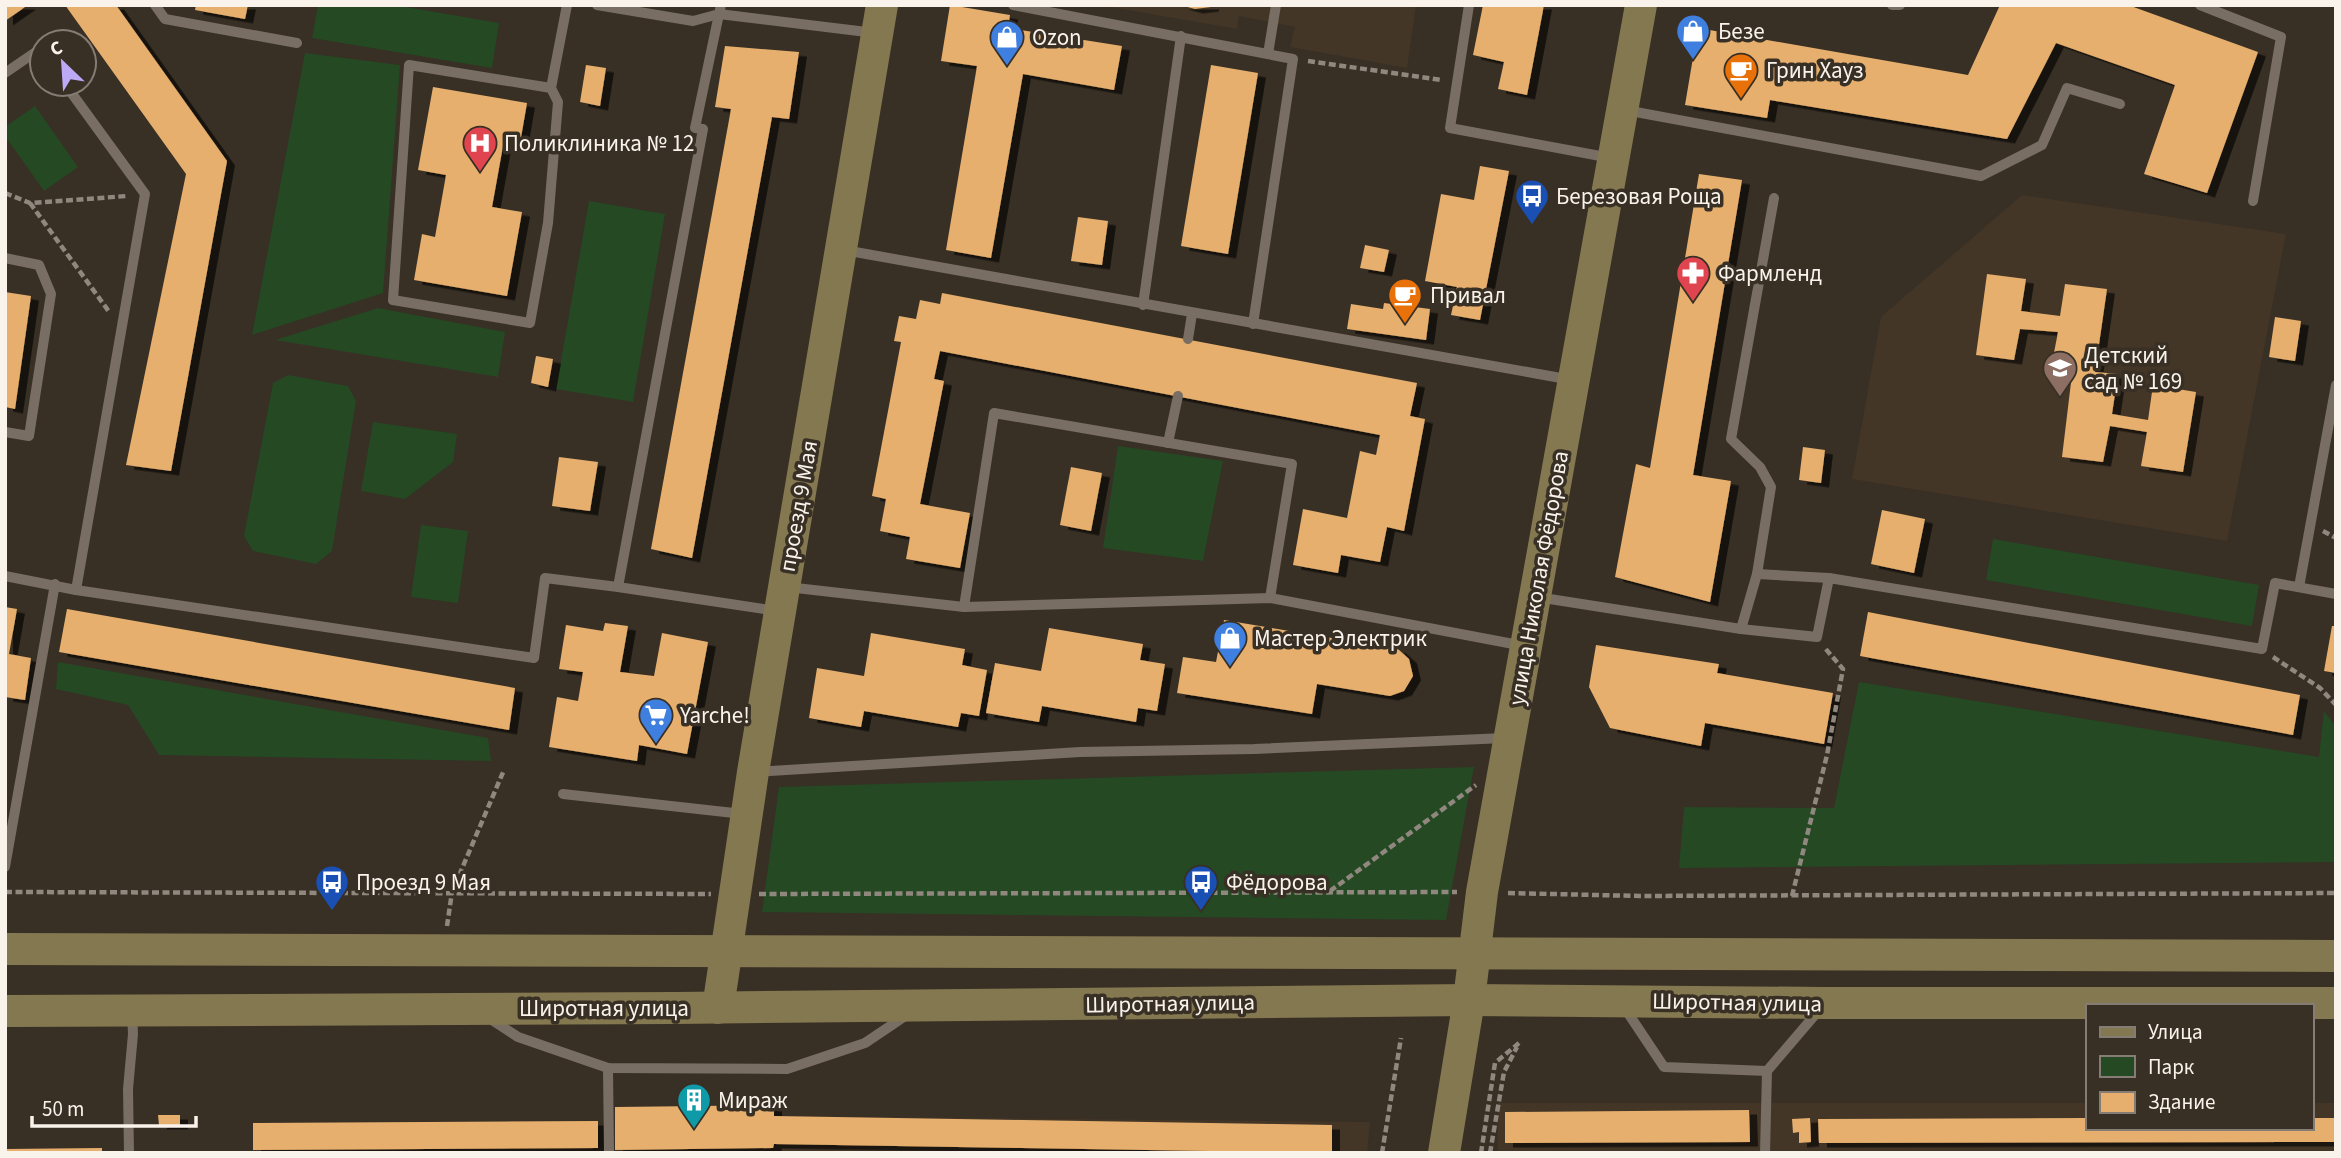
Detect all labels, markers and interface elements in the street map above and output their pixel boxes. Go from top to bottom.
shop icon: Безе [1674,12,1712,61]
place label: Безе [1718,15,1765,48]
shop icon: Ozon [988,18,1026,67]
place label: Ozon [1032,21,1082,54]
north arrow [28,28,98,98]
text: С [46,34,67,64]
cafe icon: Грин Хауз [1722,51,1760,100]
place label: Грин Хауз [1766,54,1863,87]
hospital icon: Поликлиника № 12 [461,124,499,173]
place label: Поликлиника № 12 [504,127,694,160]
bus stop icon: Березовая Роща [1513,177,1551,226]
place label: Березовая Роща [1556,180,1722,213]
pharmacy icon: Фармленд [1674,254,1712,303]
place label: Фармленд [1718,257,1822,290]
cafe icon: Привал [1386,276,1424,325]
place label: Привал [1430,279,1506,312]
place label: Детский сад № 169 [2084,339,2182,398]
school or university icon: Детский сад № 169 [2041,349,2079,398]
street label: проезд 9 Мая [771,438,826,574]
street label: улица Николая Фёдорова [1500,448,1577,708]
shop icon: Мастер Электрик [1211,619,1249,668]
place label: Мастер Электрик [1254,622,1428,655]
supermarket icon: Yarche! [637,696,675,745]
place label: Yarche! [679,699,750,732]
bus stop icon: Проезд 9 Мая [313,863,351,912]
bus stop icon: Фёдорова [1182,863,1220,912]
place label: Проезд 9 Мая [356,866,491,899]
place label: Фёдорова [1226,866,1327,899]
street label: Широтная улица [1652,985,1822,1020]
street label: Широтная улица [1085,986,1255,1021]
street label: Широтная улица [519,992,689,1025]
legend [2086,1004,2313,1130]
text: Улица [2148,1017,2203,1047]
text: Парк [2148,1052,2195,1082]
building icon: Мираж [675,1081,713,1130]
scale bar [32,1084,196,1128]
place label: Мираж [718,1084,788,1117]
text: Здание [2148,1087,2216,1117]
text: 50 m [42,1094,84,1124]

